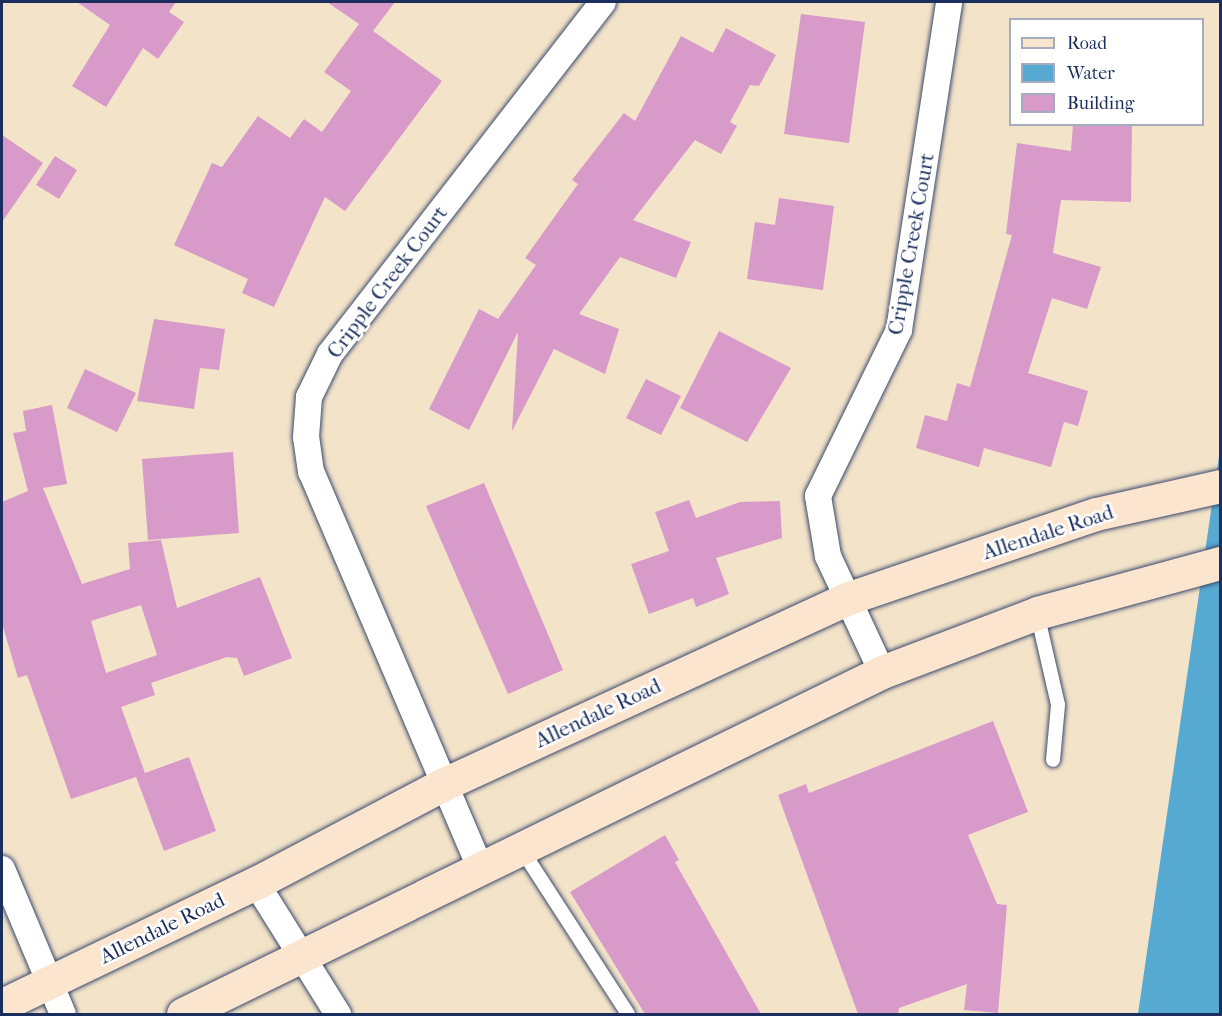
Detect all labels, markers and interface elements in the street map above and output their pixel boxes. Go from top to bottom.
legend [1009,18,1204,126]
text: Road [1067,33,1107,54]
text: Water [1067,63,1115,84]
text: Building [1067,93,1134,114]
street label: Cripple Creek Court [883,151,939,337]
street label: Cripple Creek Court [322,201,452,363]
street label: Allendale Road [979,499,1117,565]
street label: Allendale Road [531,673,665,753]
street label: Allendale Road [95,887,229,969]

